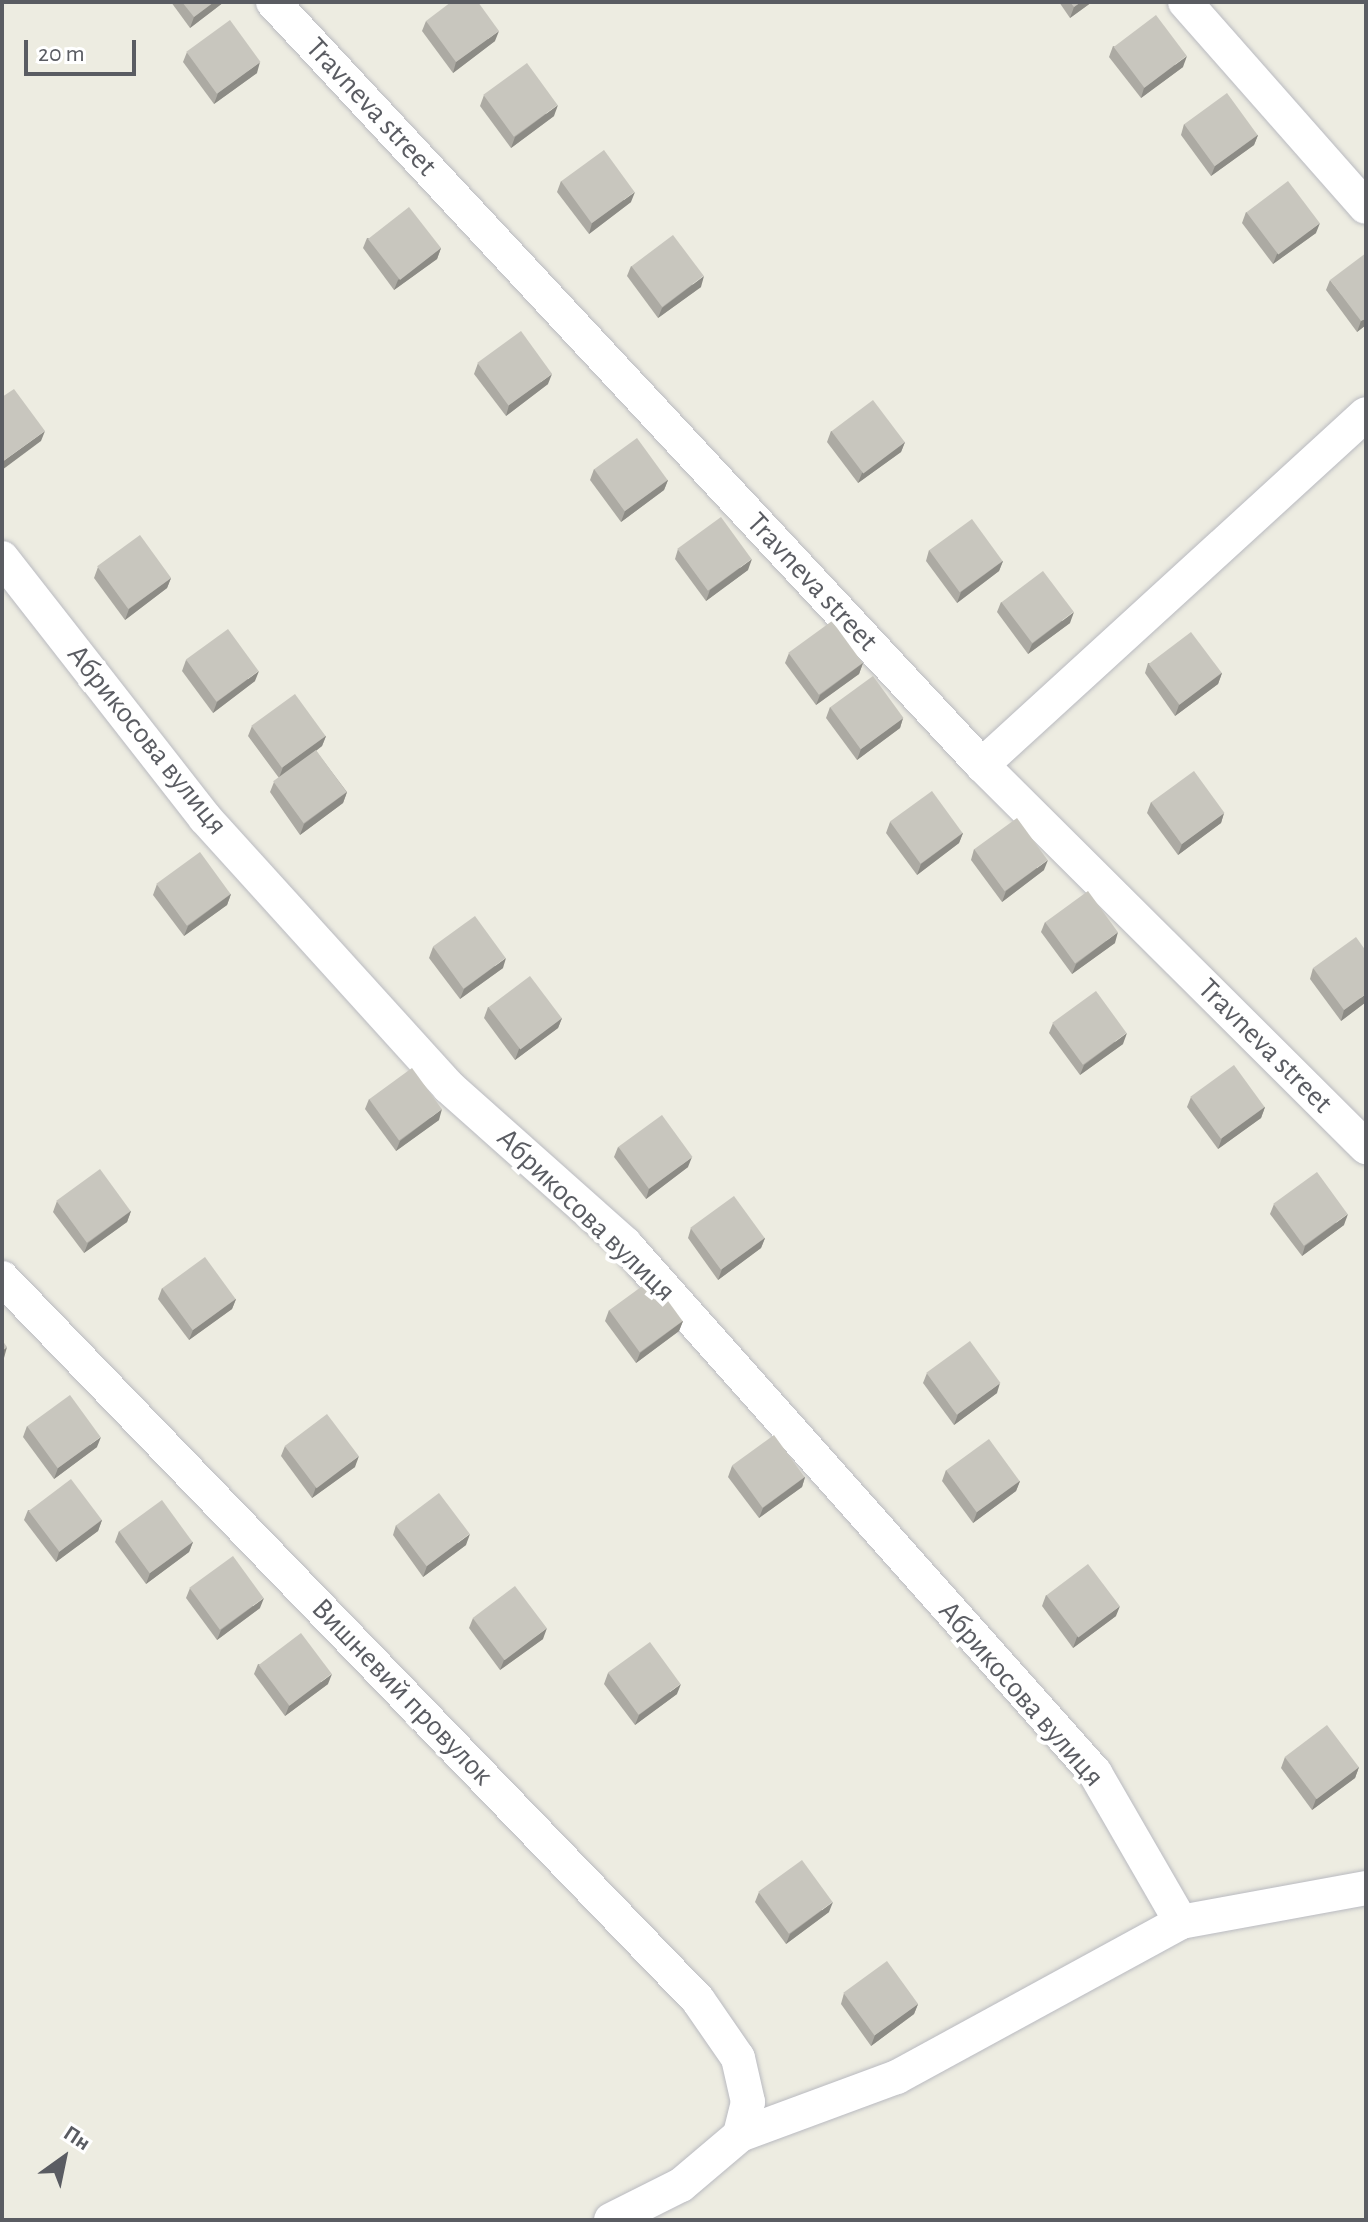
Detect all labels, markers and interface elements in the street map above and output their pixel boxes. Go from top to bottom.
scale bar [28,24,140,74]
street label: Travneva street [298,30,444,184]
text: 20 m [38,42,85,66]
street label: Travneva street [739,505,885,659]
street label: Абрикосова вулиця [59,637,235,843]
street label: Travneva street [1190,971,1340,1121]
street label: Абрикосова вулиця [489,1121,683,1309]
street label: Вишневий провулок [304,1591,500,1793]
street label: Абрикосова вулиця [930,1594,1112,1794]
north arrow [24,2118,104,2198]
text: Пн [60,2121,94,2154]

